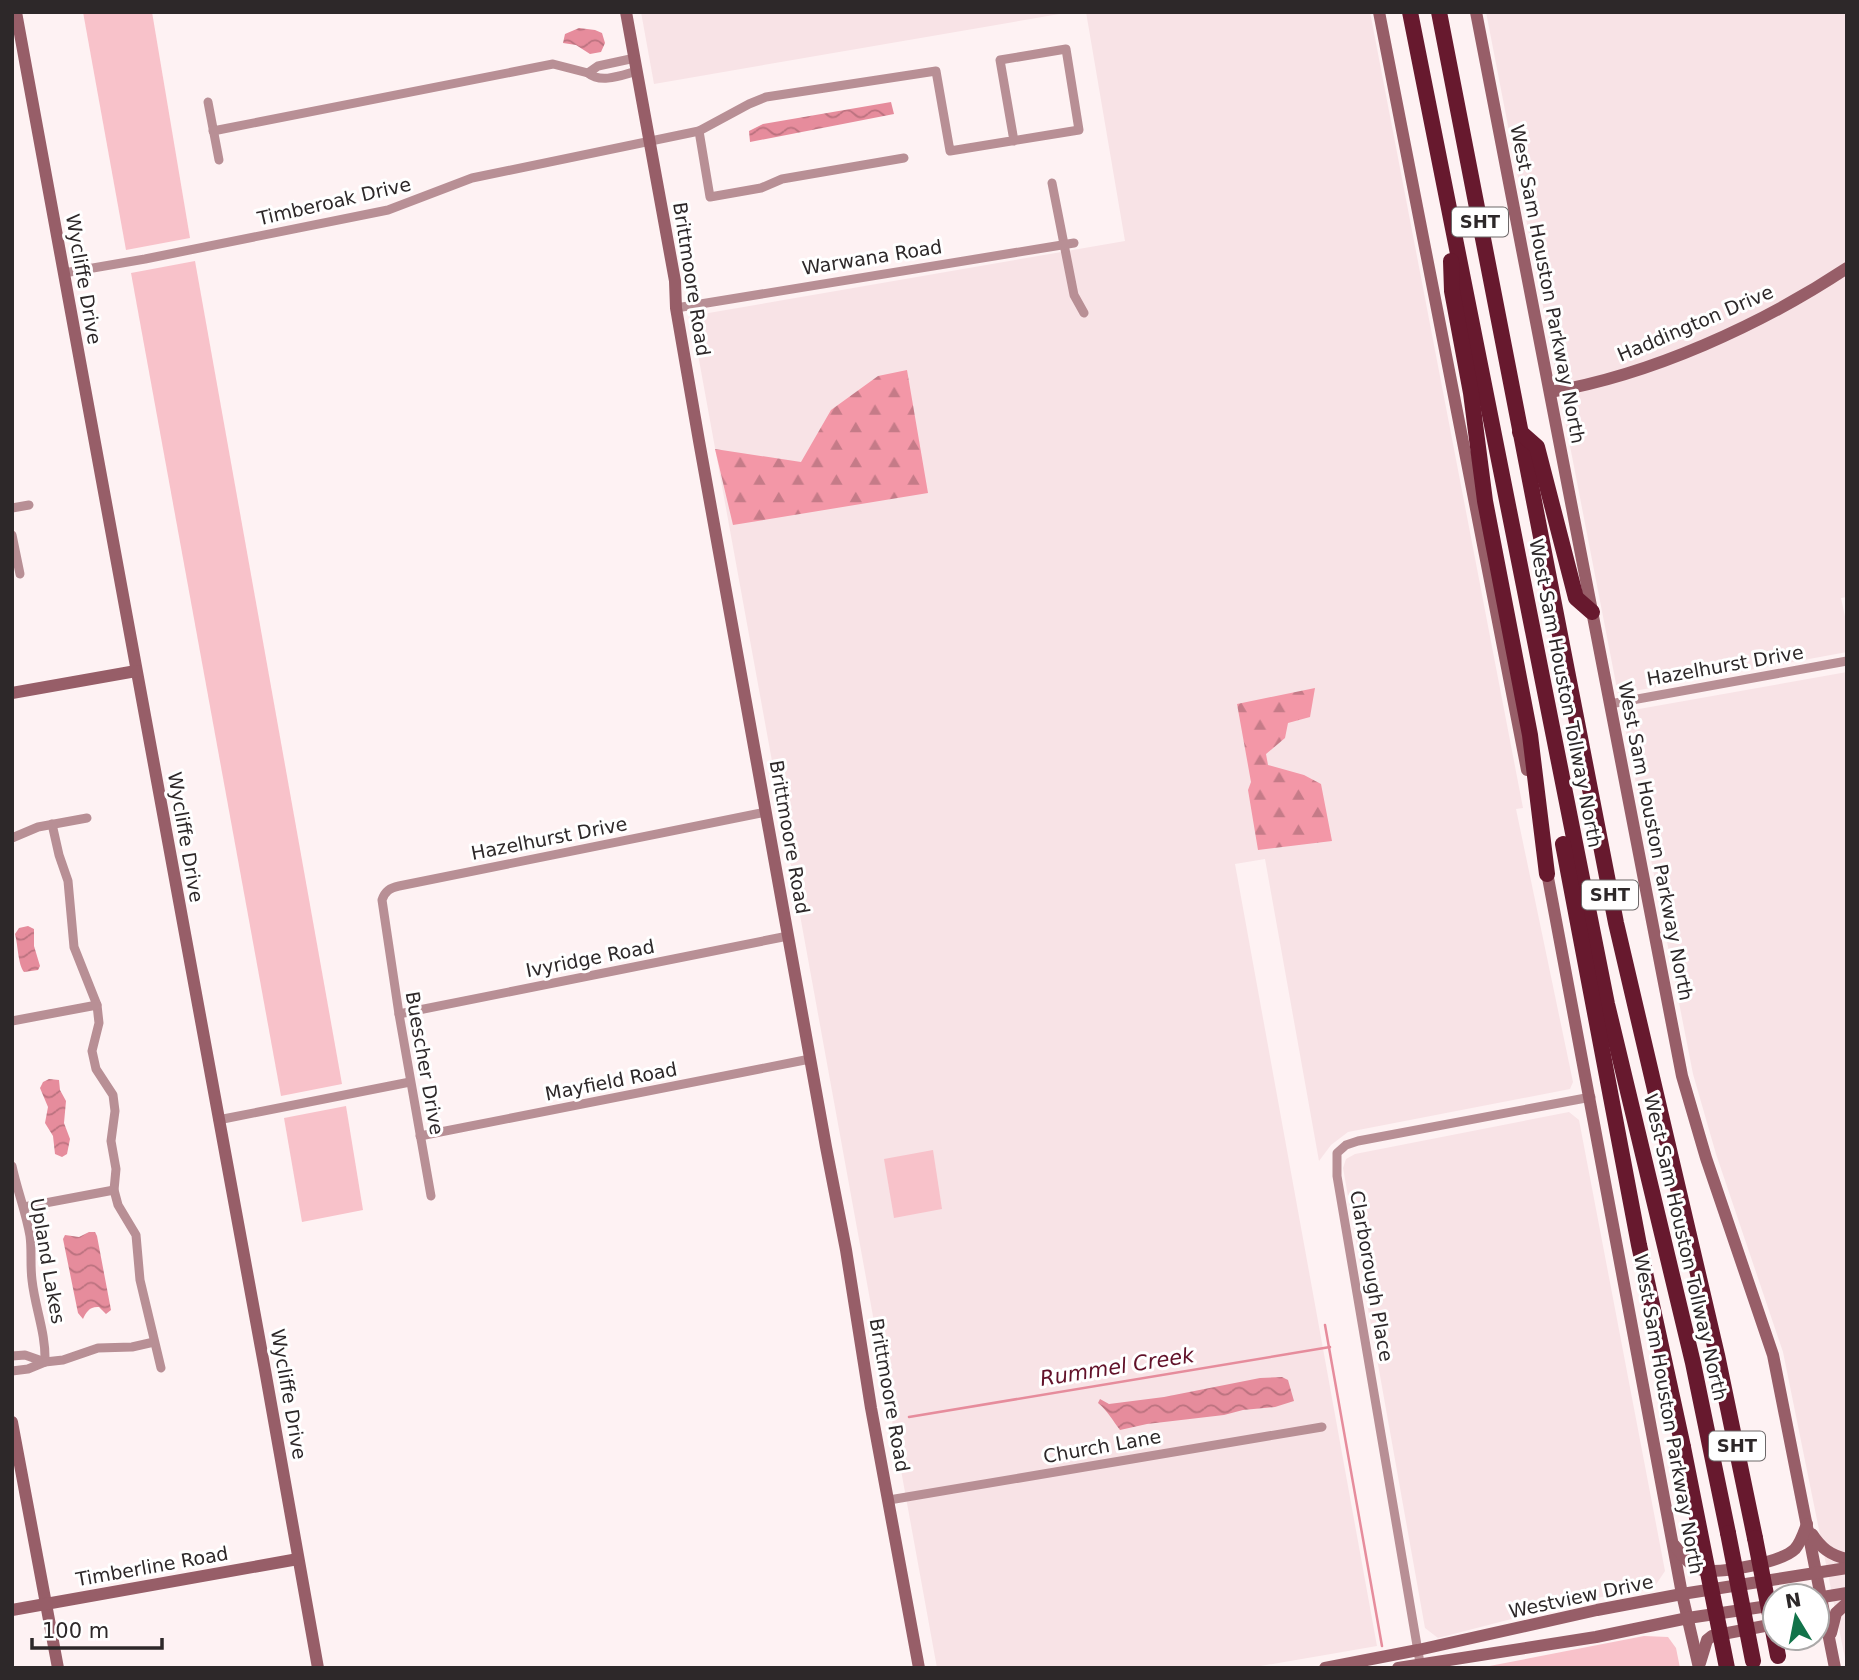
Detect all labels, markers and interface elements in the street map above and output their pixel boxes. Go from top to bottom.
street label: West Sam Houston Parkway North [1506,123,1590,445]
street label: Timberoak Drive [254,173,413,230]
street label: Brittmoore Road [669,200,715,358]
road number: SHT [1452,208,1508,236]
street label: Wycliffe Drive [62,212,106,346]
street label: Warwana Road [800,235,944,279]
street label: Haddington Drive [1614,280,1776,366]
street label: West Sam Houston Tollway North [1525,537,1607,849]
street label: Hazelhurst Drive [1645,640,1805,690]
street label: West Sam Houston Parkway North [1614,680,1698,1002]
street label: Brittmoore Road [766,758,814,916]
street label: Wycliffe Drive [164,770,208,904]
street label: Hazelhurst Drive [469,812,629,864]
road number: SHT [1582,880,1638,910]
street label: Ivyridge Road [524,935,656,981]
street label: Buescher Drive [402,990,448,1136]
street label: Mayfield Road [543,1057,679,1105]
street label: West Sam Houston Tollway North [1640,1091,1732,1403]
street label: Clarborough Place [1346,1189,1398,1363]
street label: Upland Lakes [26,1196,70,1326]
street label: West Sam Houston Parkway North [1630,1252,1708,1576]
street label: Brittmoore Road [866,1316,914,1474]
street label: Wycliffe Drive [267,1327,311,1461]
water label: Rummel Creek [1038,1343,1197,1391]
street label: Church Lane [1041,1425,1163,1467]
road number: SHT [1709,1432,1765,1461]
street label: Timberline Road [73,1542,230,1590]
street label: Westview Drive [1507,1570,1655,1622]
north arrow [1761,1582,1831,1652]
text: N [1783,1588,1803,1612]
scale bar [32,1606,161,1650]
text: 100 m [42,1619,109,1643]

